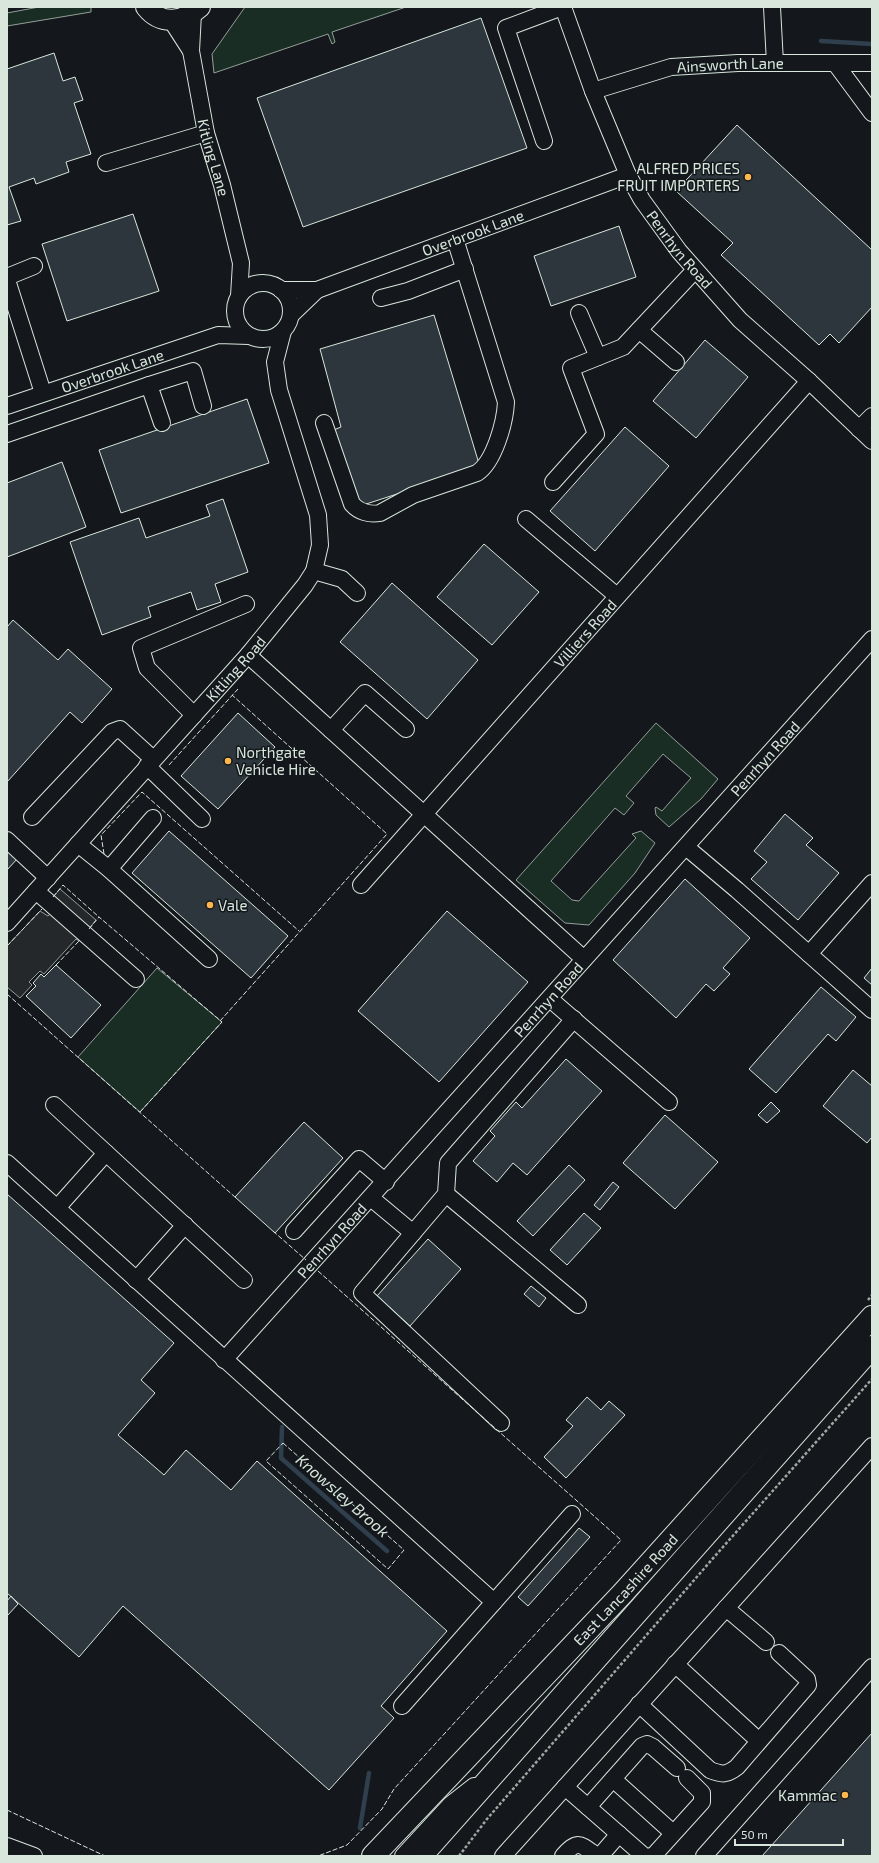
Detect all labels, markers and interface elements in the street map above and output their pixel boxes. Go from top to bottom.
street label: Ainsworth Lane [676,54,784,76]
street label: Kitling Lane [195,117,233,198]
place label: ALFRED PRICES FRUIT IMPORTERS [617,159,740,194]
marker: ALFRED PRICES FRUIT IMPORTERS [743,172,753,182]
street label: Overbrook Lane [419,205,526,259]
street label: Penrhyn Road [643,207,717,292]
street label: Overbrook Lane [59,345,166,396]
street label: Villiers Road [550,595,620,671]
street label: Kitling Road [202,632,269,705]
street label: Penrhyn Road [726,717,803,800]
place label: Northgate Vehicle Hire [236,743,316,778]
marker: Northgate Vehicle Hire [223,756,233,766]
place label: Vale [218,896,247,914]
marker: Vale [205,900,215,910]
street label: Penrhyn Road [510,958,587,1041]
street label: Penrhyn Road [293,1199,370,1282]
water label: Knowsley Brook [292,1449,394,1541]
street label: East Lancashire Road [569,1530,681,1649]
place label: Kammac [778,1786,837,1804]
marker: Kammac [840,1790,850,1800]
scale bar [735,1821,843,1847]
text: 50 m [741,1827,768,1841]

